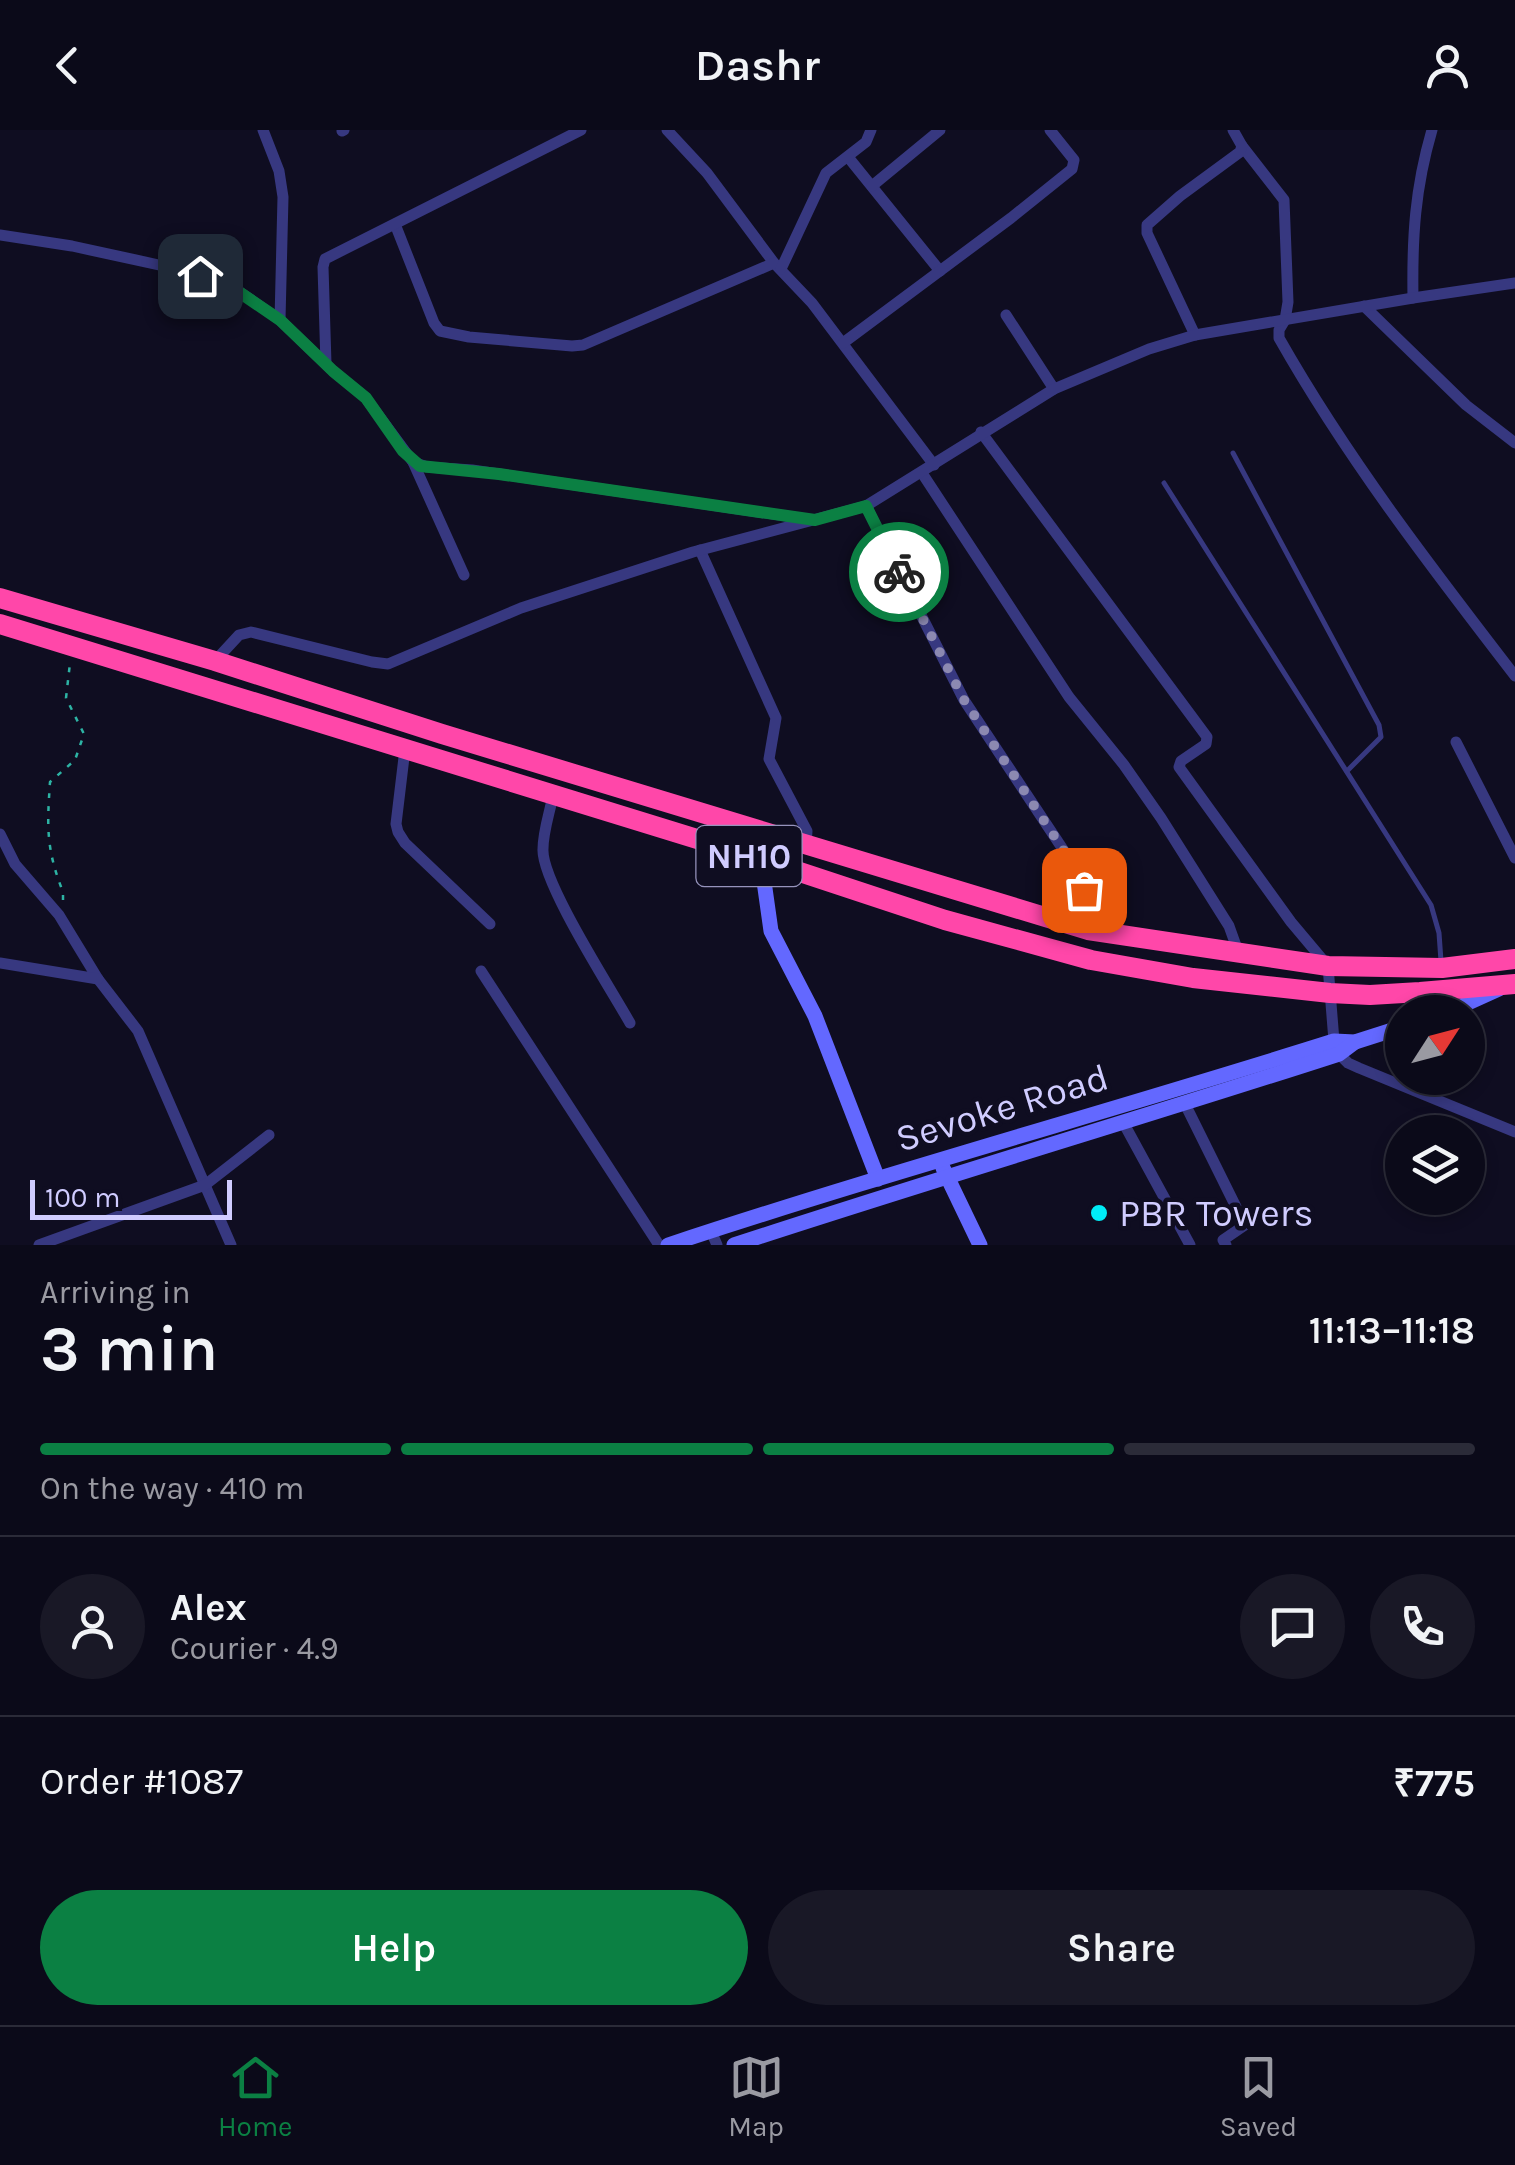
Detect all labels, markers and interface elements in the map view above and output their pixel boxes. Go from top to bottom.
icon: back [40,38,95,93]
icon: person [1420,38,1475,93]
text: Dashr [695,39,820,91]
pin [158,234,243,319]
icon: home [173,249,228,304]
courier [849,522,949,622]
icon: bike [872,545,927,600]
road number: NH10 [696,826,802,886]
pin [1042,848,1127,933]
icon: bag [1057,863,1112,918]
north arrow [1385,995,1485,1095]
map controls [1385,995,1485,1215]
street label: Sevoke Road [890,1054,1114,1162]
button: layers [1385,1115,1485,1215]
scale bar [30,1175,232,1220]
text: 100 m [45,1181,120,1214]
place label: PBR Towers [1119,1191,1314,1236]
marker: PBR Towers [1088,1202,1110,1224]
text: Arriving in [40,1274,191,1311]
text: 11:13–11:18 [1309,1308,1475,1353]
text: 3 min [40,1310,218,1386]
text: On the way · 410 m [40,1470,305,1507]
button: person [40,1574,145,1679]
button: chat [1240,1574,1345,1679]
button: phone [1370,1574,1475,1679]
text: Alex [170,1585,247,1630]
text: Courier · 4.9 [170,1630,339,1667]
text: Order #1087 [40,1759,243,1804]
text: ₹775 [1393,1761,1475,1806]
button: Help [40,1890,748,2005]
button: Share [768,1890,1475,2005]
tab: Home [218,2050,293,2143]
tab: Map [728,2050,784,2143]
tab: Saved [1220,2050,1297,2143]

